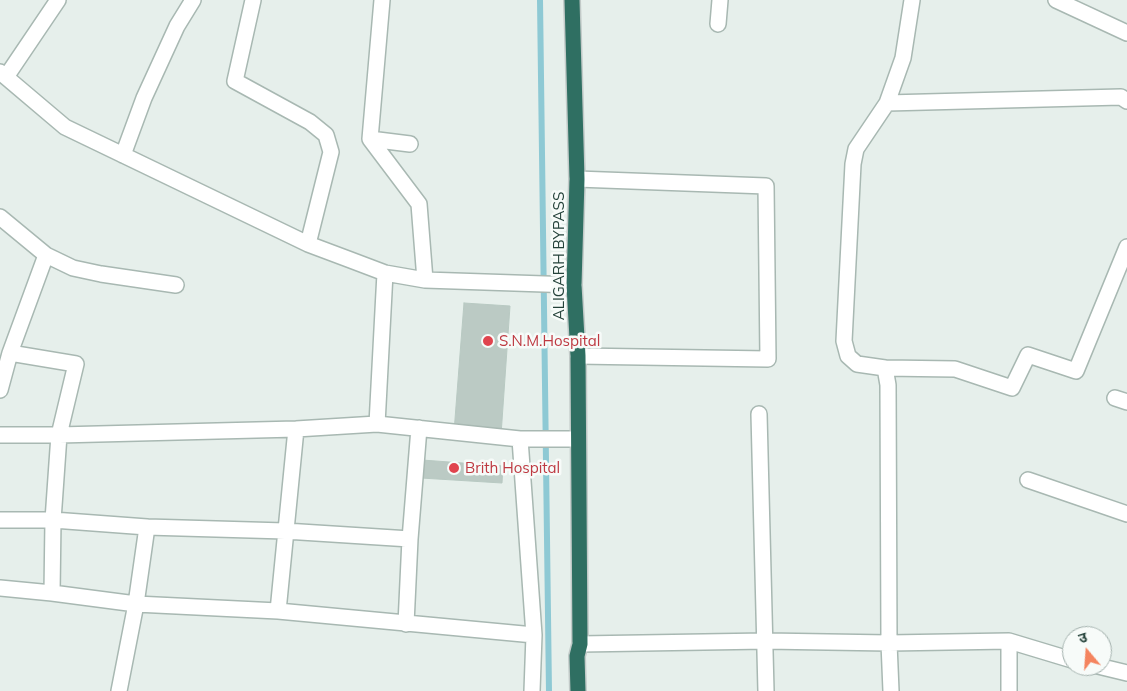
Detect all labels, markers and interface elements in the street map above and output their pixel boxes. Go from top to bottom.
street label: ALIGARH BYPASS [550,192,568,320]
place label: S.N.M.Hospital [499,332,600,350]
marker: S.N.M.Hospital [481,334,495,348]
place label: Brith Hospital [465,459,560,477]
marker: Brith Hospital [447,461,461,475]
north arrow [1062,626,1112,676]
text: उ [1076,628,1089,648]

